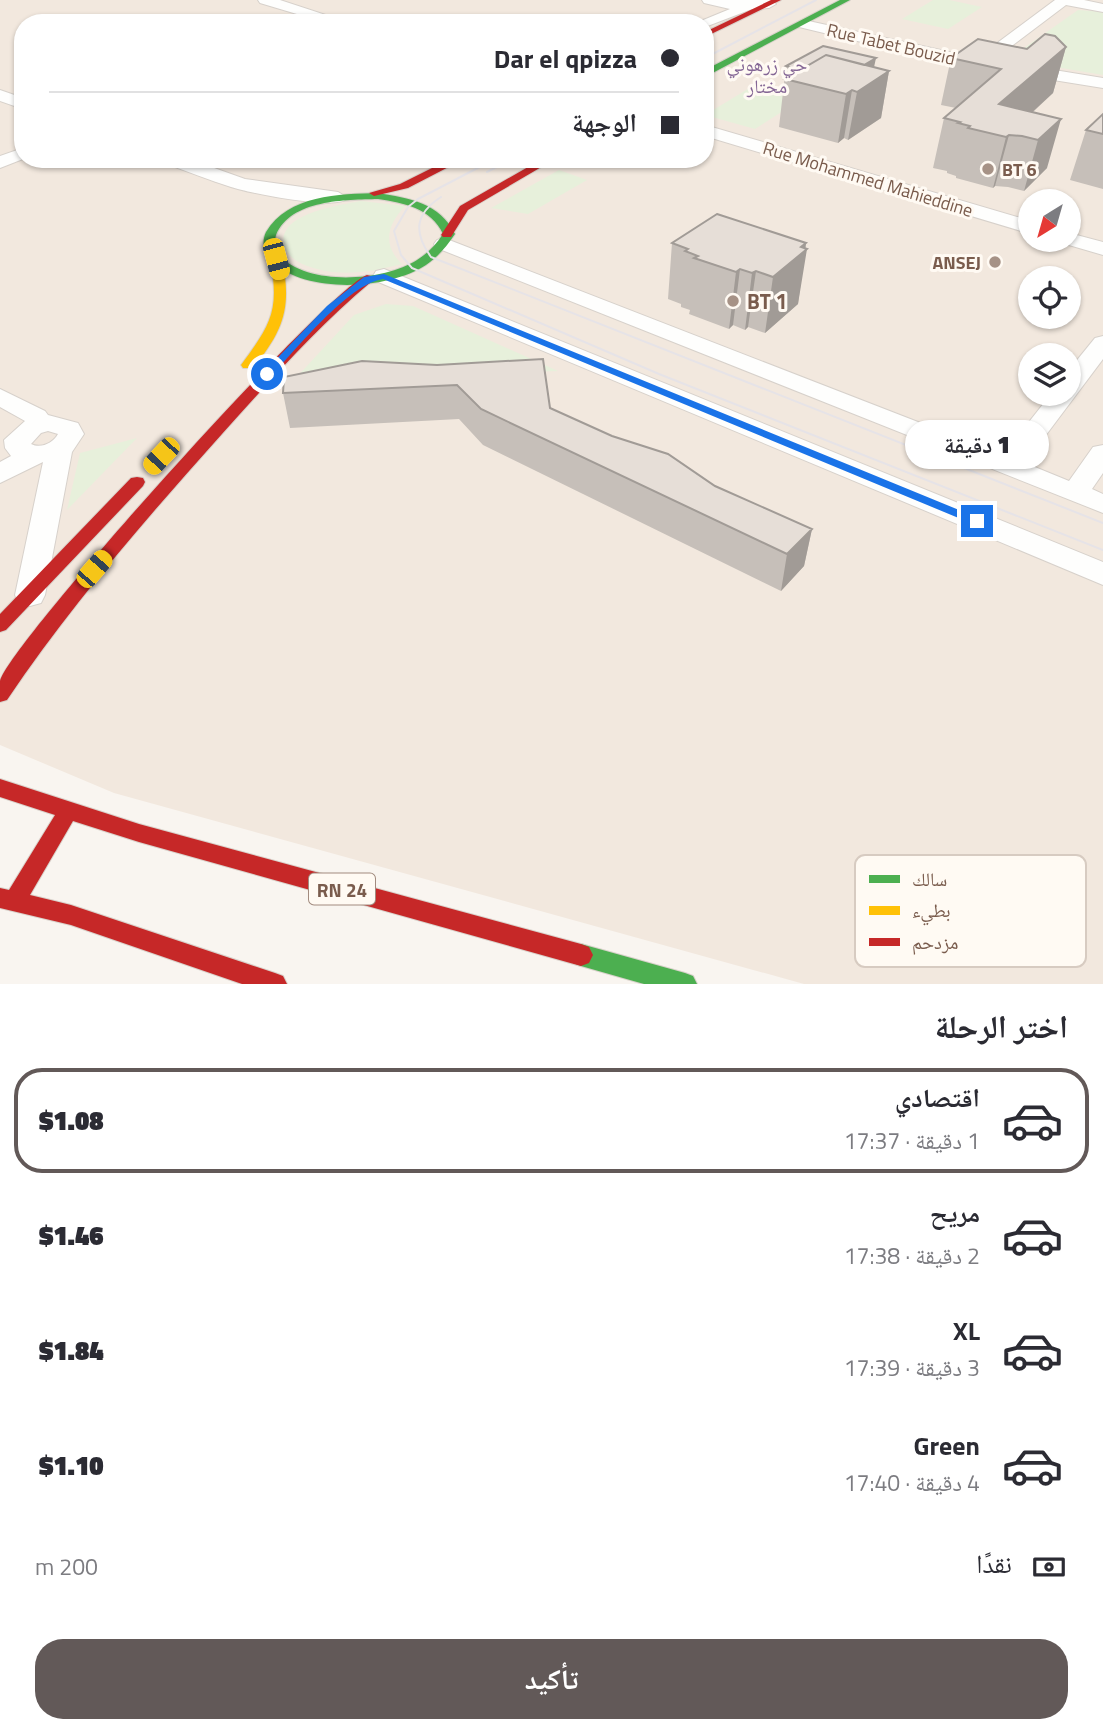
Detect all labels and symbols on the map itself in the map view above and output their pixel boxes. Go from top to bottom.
street label: Rue Tabet Bouzid [824,16,958,72]
district label: حي زرهوني مختار [727,49,807,100]
street label: Rue Mohammed Mahieddine [760,134,976,224]
place label: BT 6 [1002,156,1036,183]
marker: BT 6 [980,161,996,177]
north arrow [1018,189,1082,252]
car [261,236,292,282]
place label: ANSEJ [932,249,981,276]
marker: ANSEJ [987,254,1003,270]
place label: BT 1 [747,285,787,317]
marker: BT 1 [725,293,741,309]
route start [251,358,283,390]
callout: 1 دقيقة [905,420,1049,468]
car [139,433,184,479]
route end [961,505,993,537]
car [73,546,116,592]
legend [855,855,1086,967]
text: سالك [912,864,947,893]
road number: RN 24 [309,874,375,904]
text: بطيء [912,895,951,926]
text: مزدحم [912,927,958,956]

